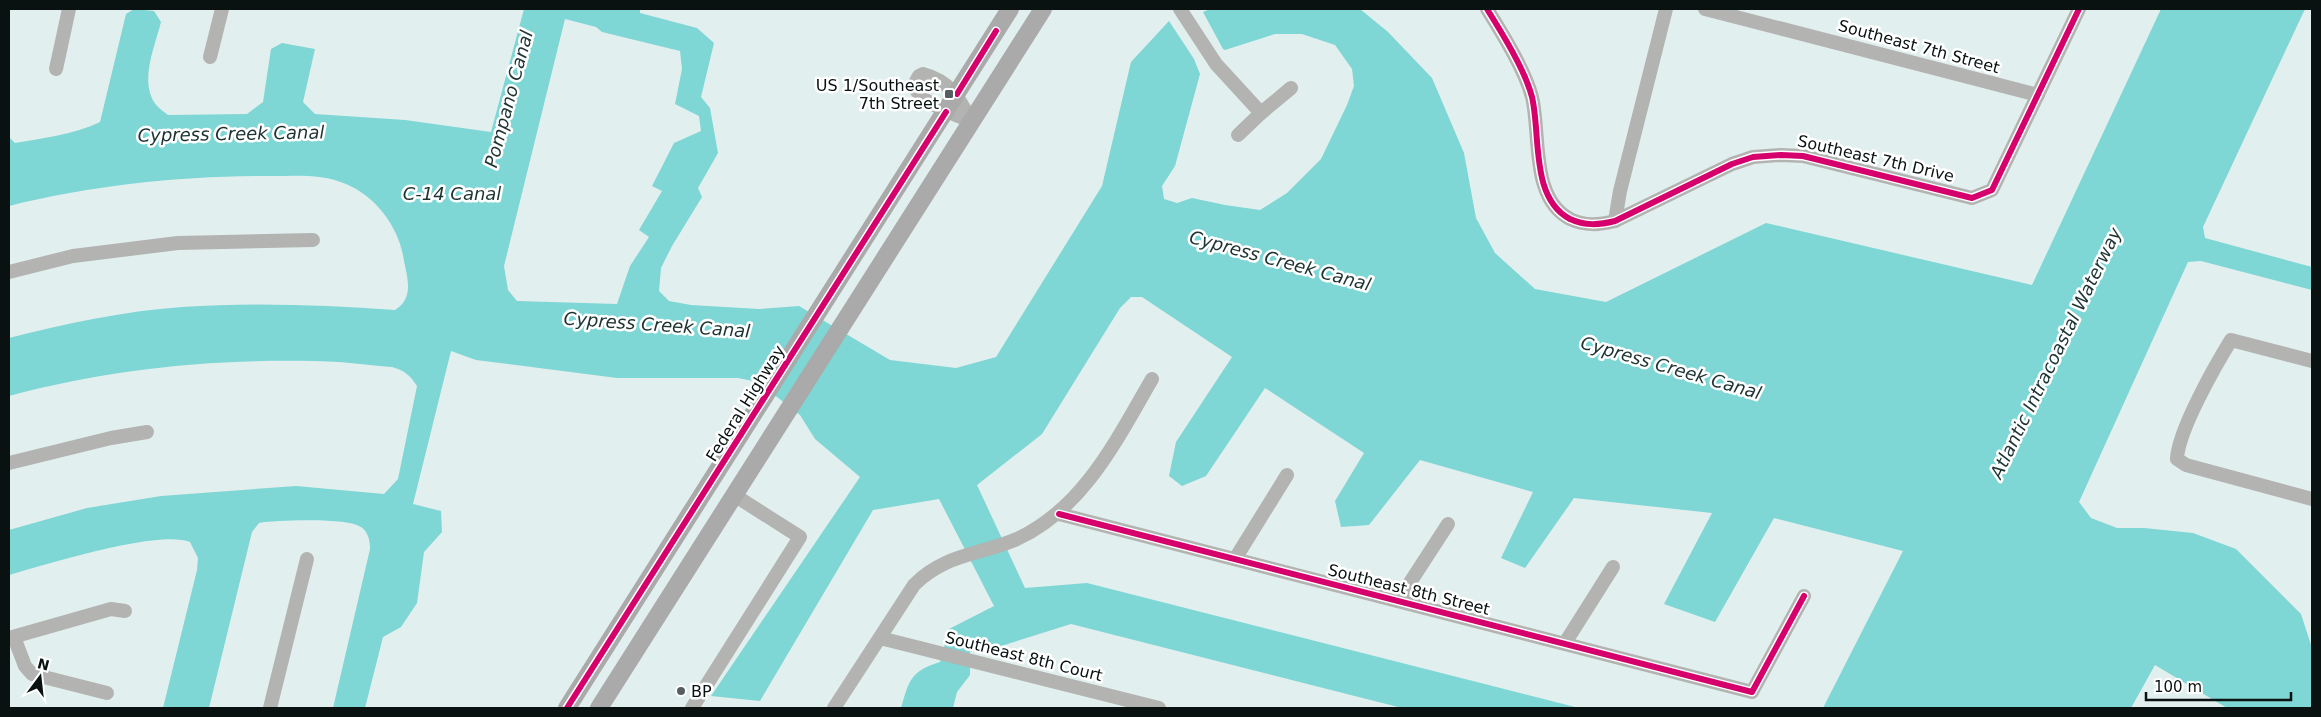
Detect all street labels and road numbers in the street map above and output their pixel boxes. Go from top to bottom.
street label: Southeast 7th Street [1836,16,2002,77]
street label: Southeast 7th Drive [1796,131,1956,186]
street label: Federal Highway [702,342,789,465]
street label: Southeast 8th Street [1326,560,1492,619]
street label: Southeast 8th Court [943,628,1105,685]

